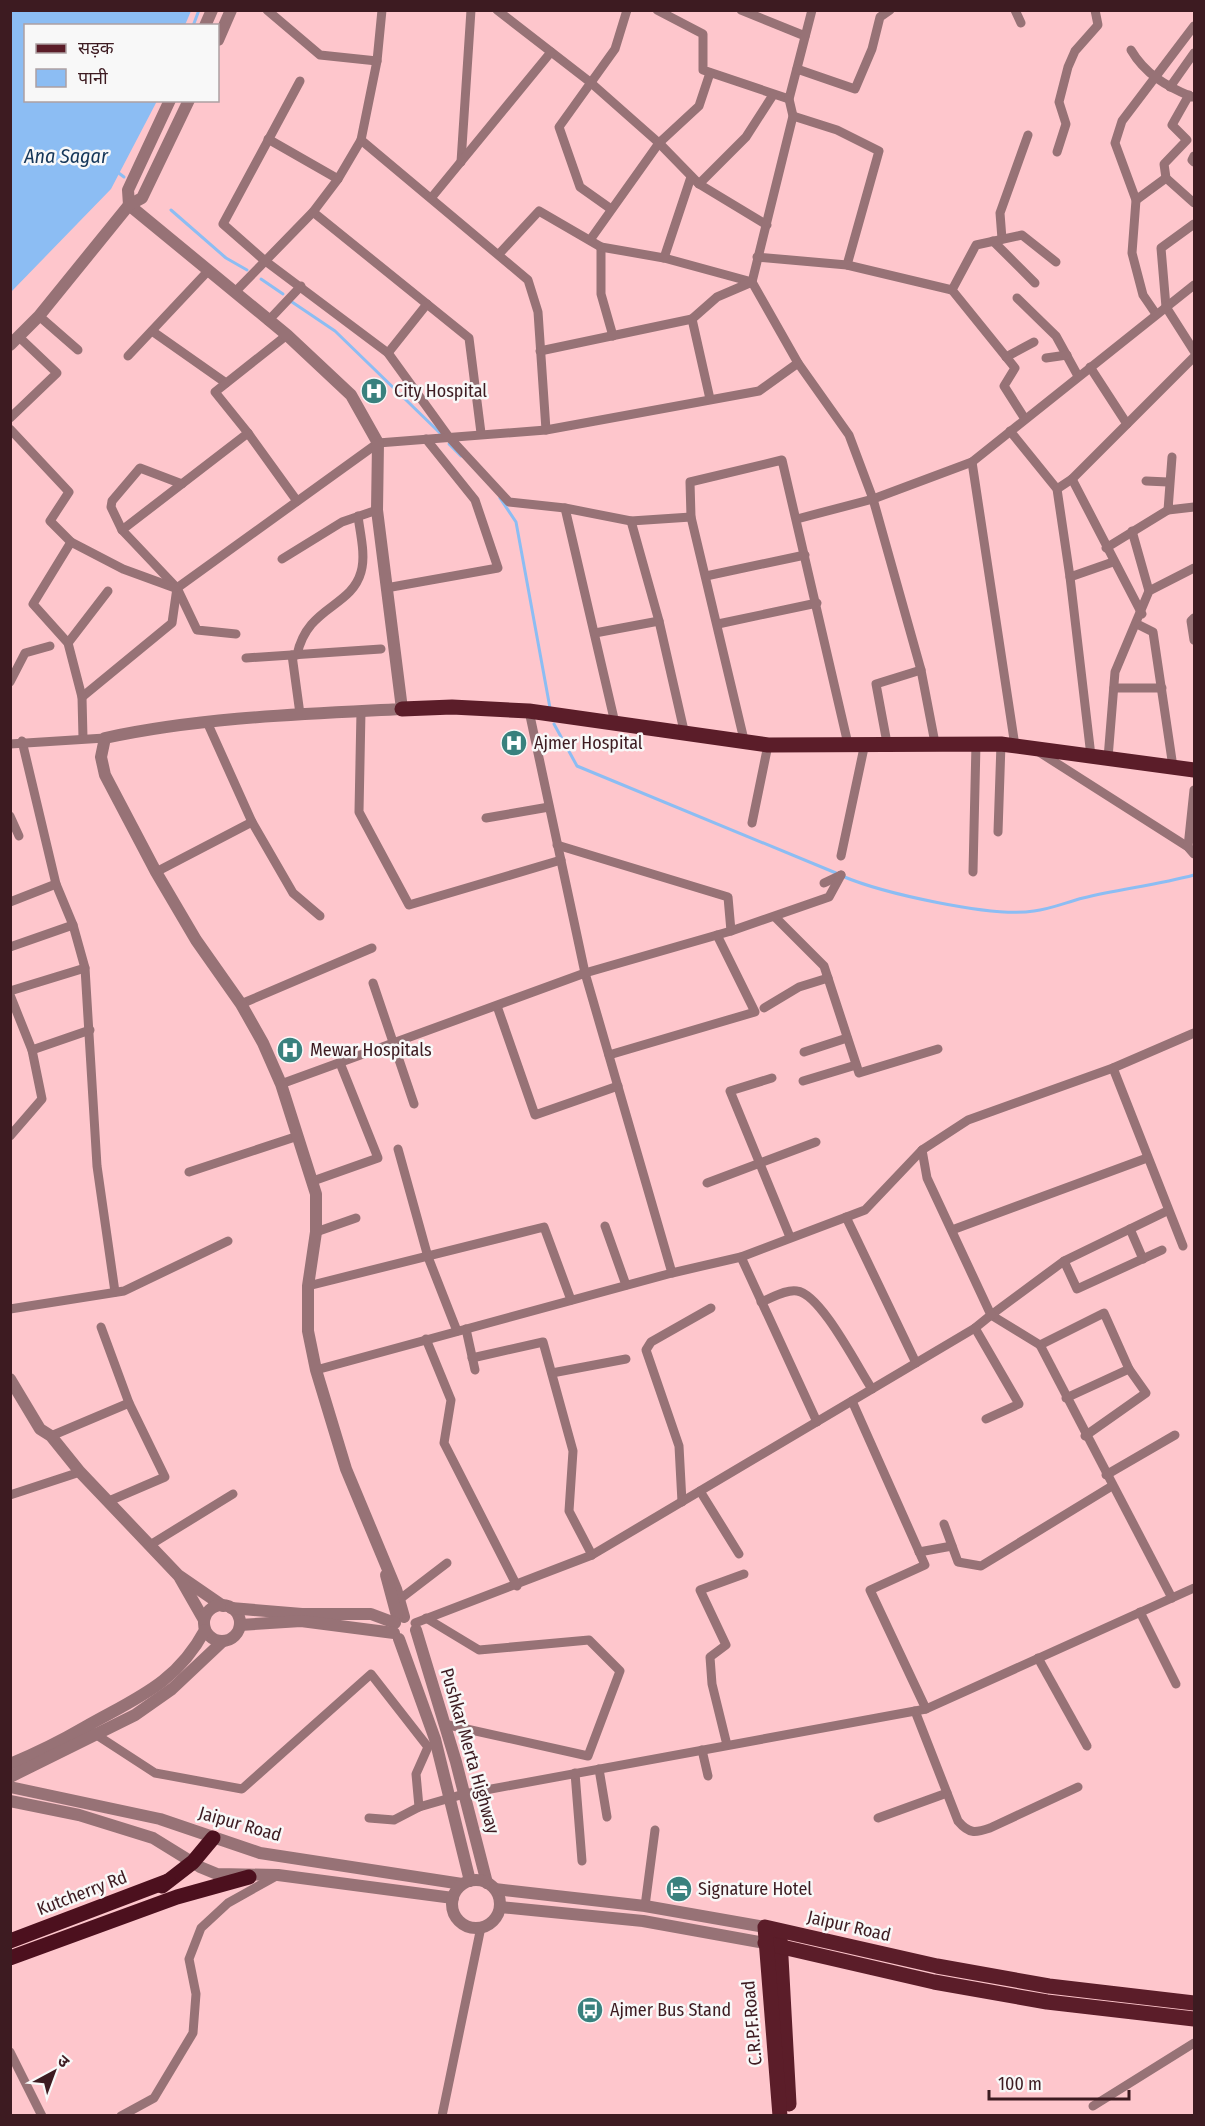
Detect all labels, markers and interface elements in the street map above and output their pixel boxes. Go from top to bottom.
legend [24,24,219,102]
text: सड़क [78,37,115,59]
text: पानी [78,67,108,89]
water label: Ana Sagar [23,144,109,168]
hospital icon: City Hospital [359,376,389,406]
place label: City Hospital [394,380,487,402]
hospital icon: Ajmer Hospital [499,728,529,758]
place label: Ajmer Hospital [534,732,643,754]
hospital icon: Mewar Hospitals [275,1035,305,1065]
place label: Mewar Hospitals [310,1039,432,1061]
street label: Pushkar Merta Highway [436,1666,504,1836]
street label: Jaipur Road [196,1802,284,1846]
street label: Kutcherry Rd [34,1866,130,1920]
hotel icon: Signature Hotel [664,1874,694,1904]
place label: Signature Hotel [698,1878,812,1900]
street label: Jaipur Road [805,1906,893,1946]
street label: C.R.P.F.Road [737,1980,767,2066]
bus stop icon: Ajmer Bus Stand [575,1995,605,2025]
place label: Ajmer Bus Stand [610,1999,731,2021]
north arrow [24,2042,84,2102]
text: उ [54,2051,74,2072]
scale bar [989,2063,1128,2101]
text: 100 m [998,2073,1042,2095]

